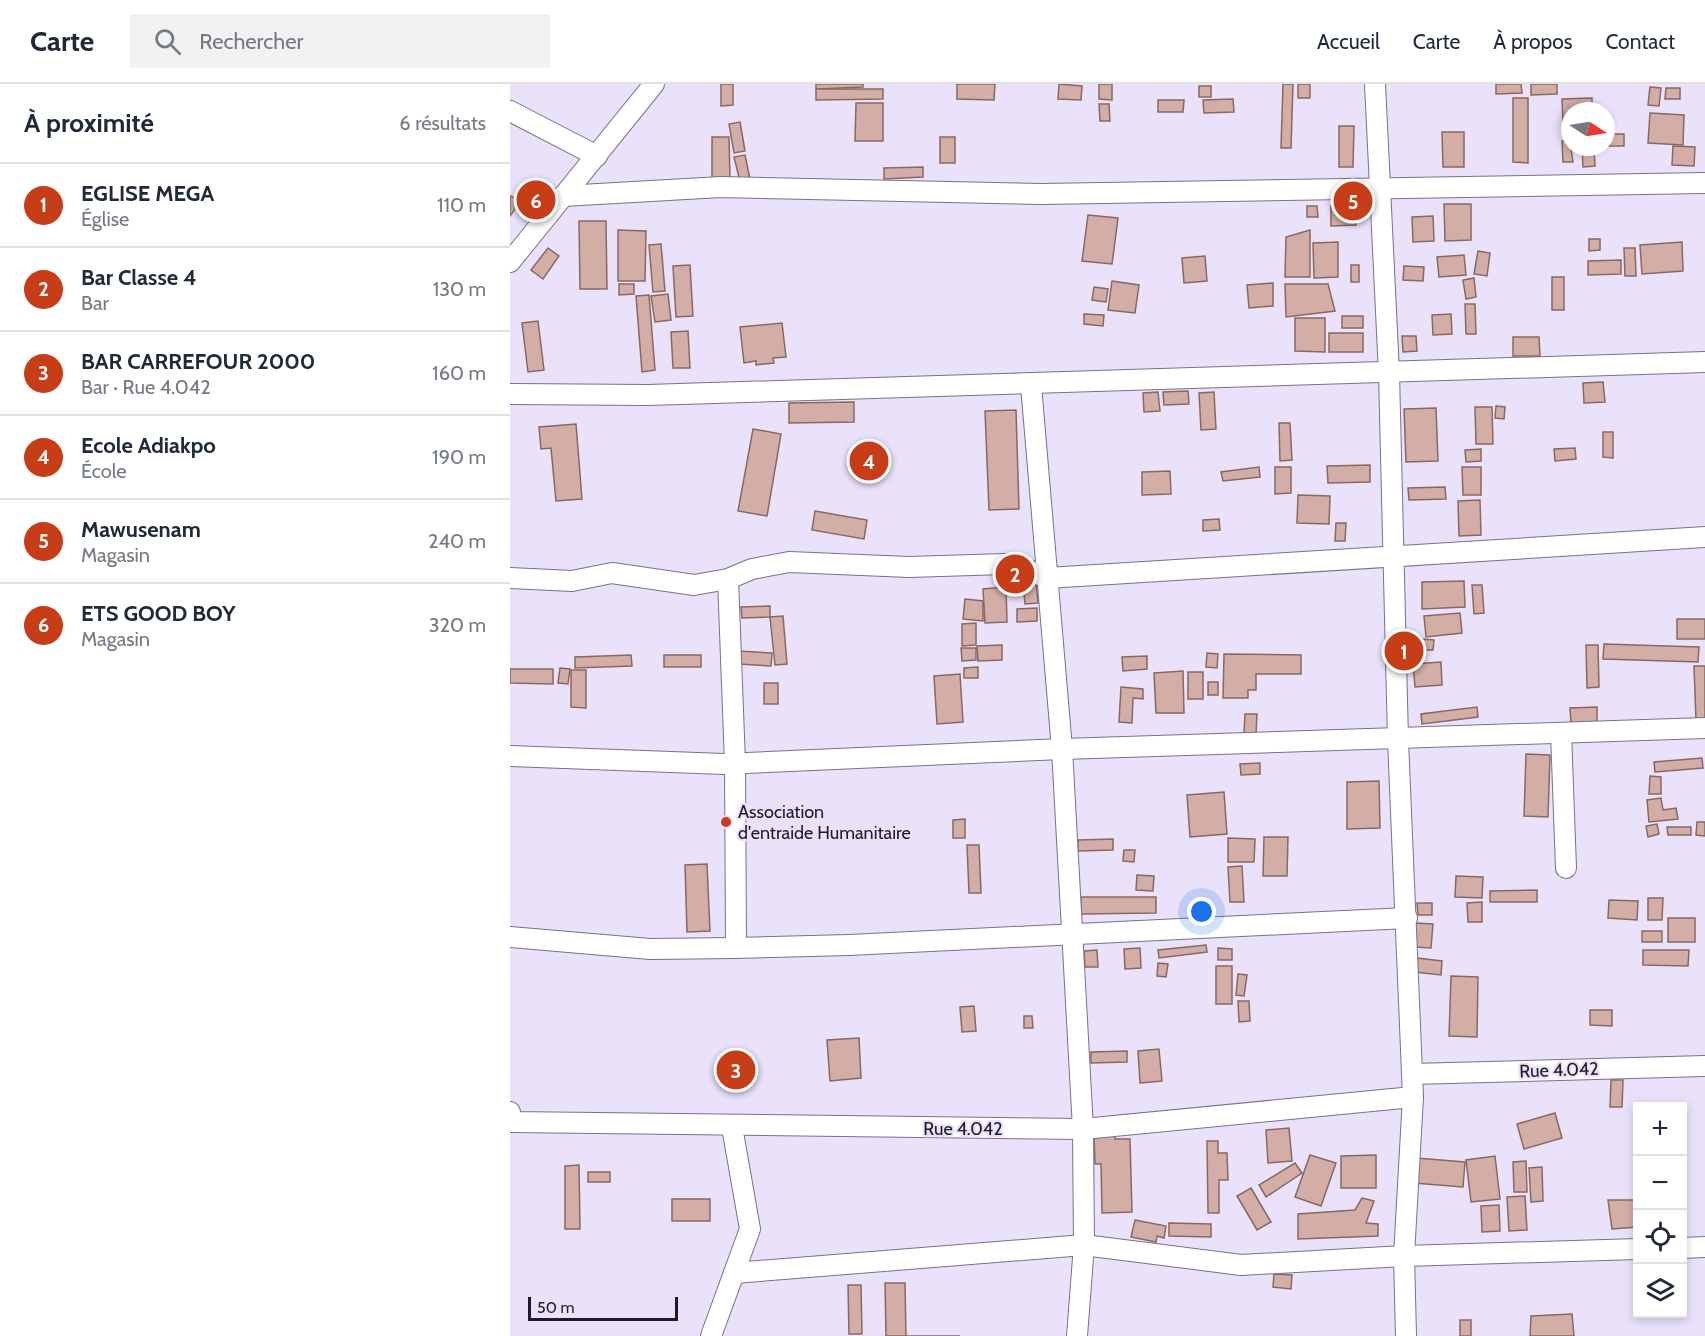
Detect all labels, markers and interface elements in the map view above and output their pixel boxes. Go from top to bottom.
search box [130,14,550,68]
text: Carte [30,24,94,58]
icon: search [151,25,184,58]
text: Rechercher [199,28,303,55]
text: Accueil [1317,29,1380,54]
text: Carte [1413,29,1460,54]
text: À propos [1493,29,1572,54]
text: Contact [1605,29,1675,54]
north arrow [1561,102,1615,156]
text: À proximité [24,107,154,139]
text: 6 résultats [399,111,486,135]
pin: 6 [516,178,556,222]
pin: 5 [1334,178,1372,224]
text: EGLISE MEGA [81,180,214,207]
text: 1 [40,193,47,217]
text: 110 m [437,193,486,217]
text: Église [81,207,129,231]
text: Bar Classe 4 [81,264,197,291]
text: 2 [38,277,49,301]
text: 130 m [433,277,486,301]
text: Bar [81,291,109,315]
text: BAR CARREFOUR 2000 [81,348,315,375]
text: 3 [38,361,49,385]
text: 160 m [432,361,486,385]
text: Bar · Rue 4.042 [81,375,211,399]
text: Ecole Adiakpo [81,432,216,459]
pin: 4 [850,438,888,484]
text: 4 [37,445,50,469]
text: 190 m [432,445,486,469]
text: École [81,459,127,483]
text: Mawusenam [81,516,201,543]
text: 5 [38,529,49,553]
text: 240 m [428,529,486,553]
text: Magasin [81,543,150,567]
pin: 2 [996,552,1034,596]
text: ETS GOOD BOY [81,600,235,627]
text: 6 [38,613,49,637]
text: 320 m [429,613,486,637]
text: Magasin [81,627,150,651]
pin: 1 [1384,628,1424,674]
place label: Association d'entraide Humanitaire [738,801,911,844]
marker: Association d'entraide Humanitaire [719,815,733,829]
your location [1187,897,1216,926]
pin: 3 [716,1048,756,1092]
street label: Rue 4.042 [1519,1058,1599,1082]
map controls [1633,1102,1687,1318]
button: + [1633,1102,1687,1156]
street label: Rue 4.042 [923,1118,1003,1140]
button: − [1633,1156,1687,1210]
button: locate [1633,1210,1687,1264]
button: layers [1633,1264,1687,1318]
scale bar [528,1294,678,1322]
text: 50 m [537,1298,574,1317]

